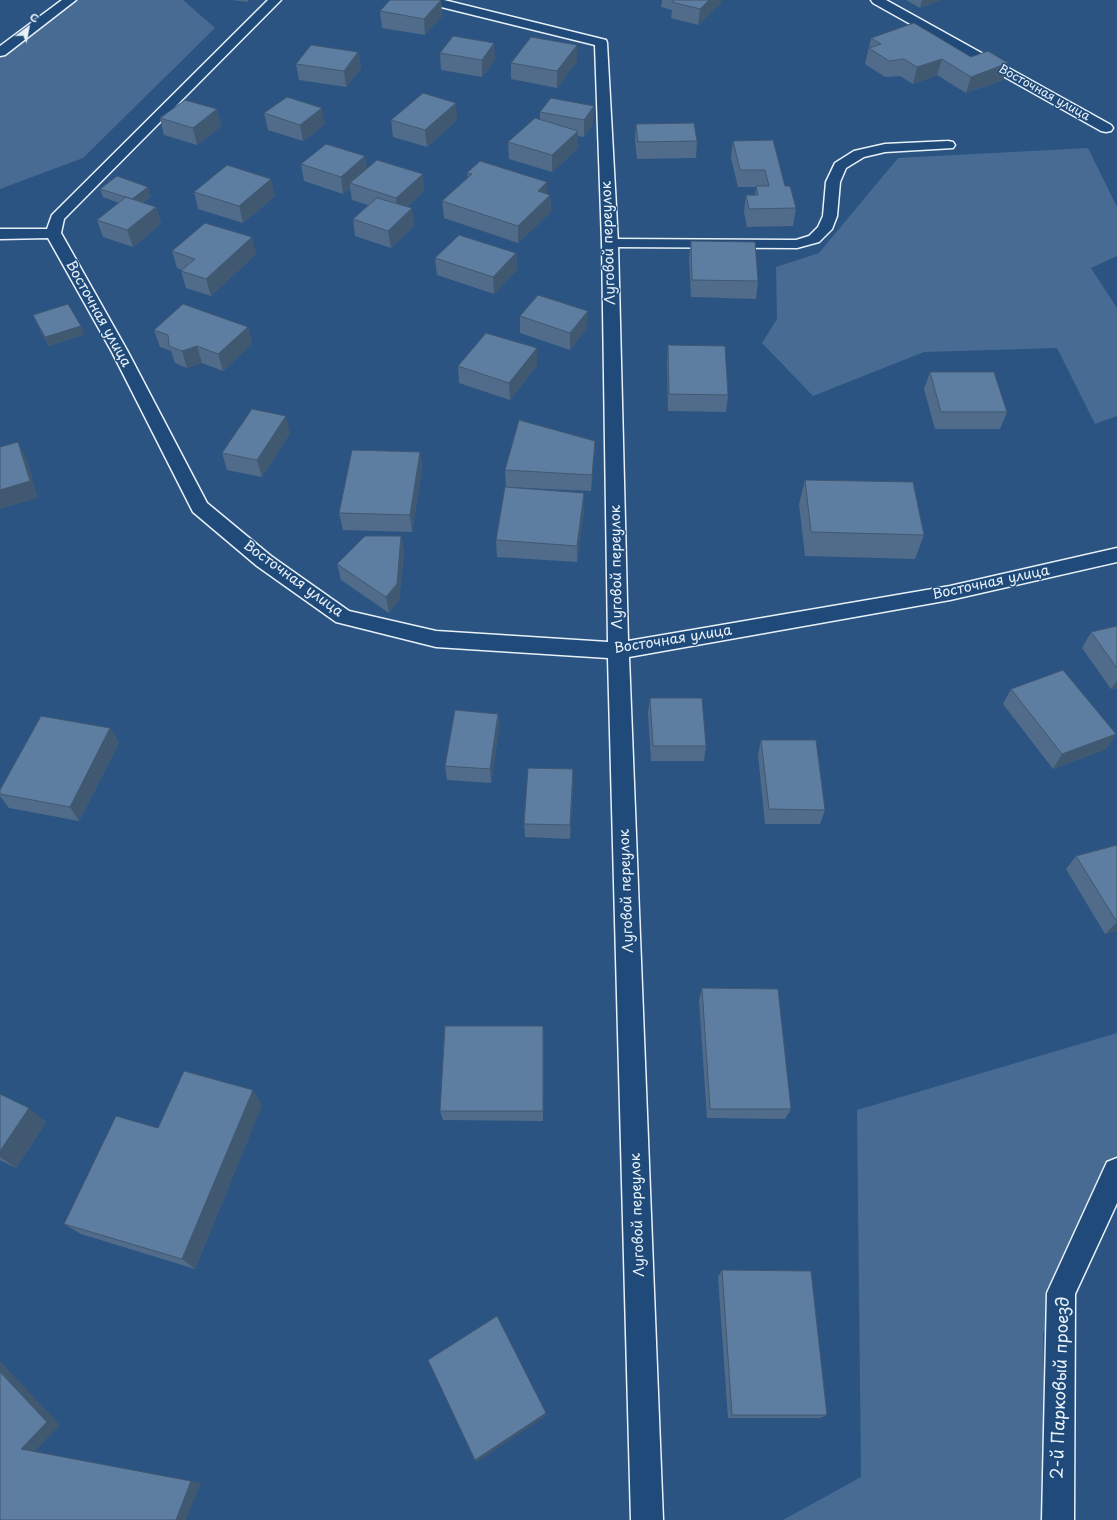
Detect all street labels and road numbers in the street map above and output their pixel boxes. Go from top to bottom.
street label: Восточная улица [996,62,1092,124]
street label: Луговой переулок [598,181,620,305]
street label: Восточная улица [62,258,134,370]
street label: Луговой переулок [608,505,626,629]
street label: Восточная улица [240,537,346,621]
street label: Восточная улица [931,562,1051,604]
street label: Восточная улица [613,622,733,658]
street label: Луговой переулок [616,829,638,953]
street label: Луговой переулок [627,1153,649,1277]
street label: 2-й Парковый проезд [1048,1296,1074,1480]

